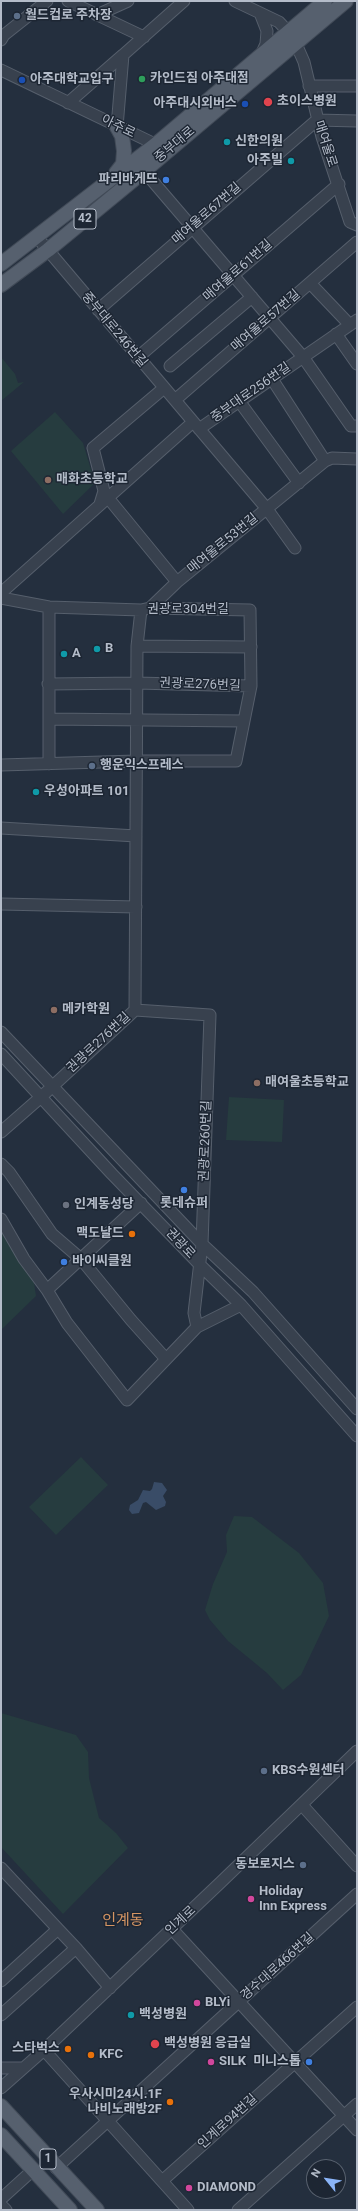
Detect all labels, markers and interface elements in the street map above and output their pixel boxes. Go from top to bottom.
place label: 월드컵로 주차장 [25,8,112,24]
marker: 월드컵로 주차장 [12,11,22,21]
place label: 카인드짐 아주대점 [150,71,249,87]
place label: 아주대학교입구 [30,72,114,88]
marker: 카인드짐 아주대점 [137,74,147,84]
marker: 아주대학교입구 [17,75,27,85]
place label: 초이스병원 [277,94,337,110]
place label: 아주대시외버스 [153,96,237,112]
marker: 초이스병원 [262,96,274,108]
marker: 아주대시외버스 [240,99,250,109]
street label: 아주로 [98,112,138,142]
street label: 매여울로 [310,119,340,169]
street label: 중부대로 [152,124,198,166]
place label: 신한의원 [235,134,283,150]
marker: 신한의원 [222,137,232,147]
place label: 아주빌 [247,153,283,169]
marker: 아주빌 [286,156,296,166]
place label: 파리바게뜨 [98,172,158,188]
marker: 파리바게뜨 [161,175,171,185]
street label: 매여울로67번길 [169,180,245,248]
road number: 42 [74,209,96,229]
street label: 매여울로61번길 [200,237,276,305]
street label: 매여울로57번길 [228,287,304,355]
street label: 중부대로246번길 [78,289,150,371]
street label: 중부대로256번길 [208,360,294,426]
place label: 매화초등학교 [56,472,128,488]
marker: 매화초등학교 [43,475,53,485]
street label: 매여울로53번길 [185,511,261,577]
street label: 권광로304번길 [147,602,229,618]
place label: B [105,641,113,657]
marker: B [92,644,102,654]
place label: A [72,646,81,662]
marker: A [59,649,69,659]
street label: 권광로276번길 [159,676,241,694]
place label: 행운익스프레스 [100,758,184,774]
marker: 행운익스프레스 [87,761,97,771]
place label: 우성아파트 101 [44,784,129,800]
marker: 우성아파트 101 [31,787,41,797]
place label: 메카학원 [62,1002,110,1018]
marker: 메카학원 [49,1005,59,1015]
street label: 권광로276번길 [64,1009,134,1077]
place label: 매여울초등학교 [265,1075,349,1091]
marker: 매여울초등학교 [252,1078,262,1088]
street label: 권광로260번길 [197,1100,215,1182]
marker: 롯데슈퍼 [179,1185,189,1195]
place label: 롯데슈퍼 [160,1196,208,1212]
place label: 인계동성당 [74,1197,134,1213]
marker: 인계동성당 [61,1200,71,1210]
place label: 맥도날드 [76,1226,124,1242]
street label: 권광로 [162,1226,198,1262]
marker: 맥도날드 [127,1229,137,1239]
place label: 바이씨클원 [72,1254,132,1270]
marker: 바이씨클원 [59,1257,69,1267]
place label: KBS수원센터 [272,1763,344,1779]
marker: KBS수원센터 [259,1766,269,1776]
place label: 동보로지스 [235,1857,295,1873]
marker: 동보로지스 [298,1860,308,1870]
place label: Holiday Inn Express [259,1884,327,1915]
marker: Holiday Inn Express [246,1894,256,1904]
street label: 인계로 [163,1903,199,1939]
district label: 인계동 [102,1912,144,1930]
street label: 경수대로466번길 [238,1930,318,2004]
place label: BLYi [205,1995,230,2011]
marker: BLYi [192,1998,202,2008]
place label: 백성병원 [139,2007,187,2023]
marker: 백성병원 [126,2010,136,2020]
place label: 백성병원 응급실 [164,2036,251,2052]
marker: 백성병원 응급실 [149,2038,161,2050]
place label: 스타벅스 [12,2041,60,2057]
marker: 스타벅스 [63,2044,73,2054]
place label: KFC [99,2047,123,2063]
marker: KFC [86,2050,96,2060]
place label: SILK [219,2054,246,2070]
place label: 미니스톱 [253,2054,301,2070]
marker: SILK [206,2057,216,2067]
marker: 미니스톱 [304,2057,314,2067]
place label: 우사시미24시.1F 나비노래방2F [69,2087,162,2118]
street label: 인계로94번길 [195,2091,261,2153]
marker: 우사시미24시.1F 나비노래방2F [165,2097,175,2107]
road number: 1 [40,2149,56,2169]
north arrow [306,2159,346,2199]
text: N [308,2167,324,2180]
place label: DIAMOND [197,2180,256,2196]
marker: DIAMOND [184,2183,194,2193]

